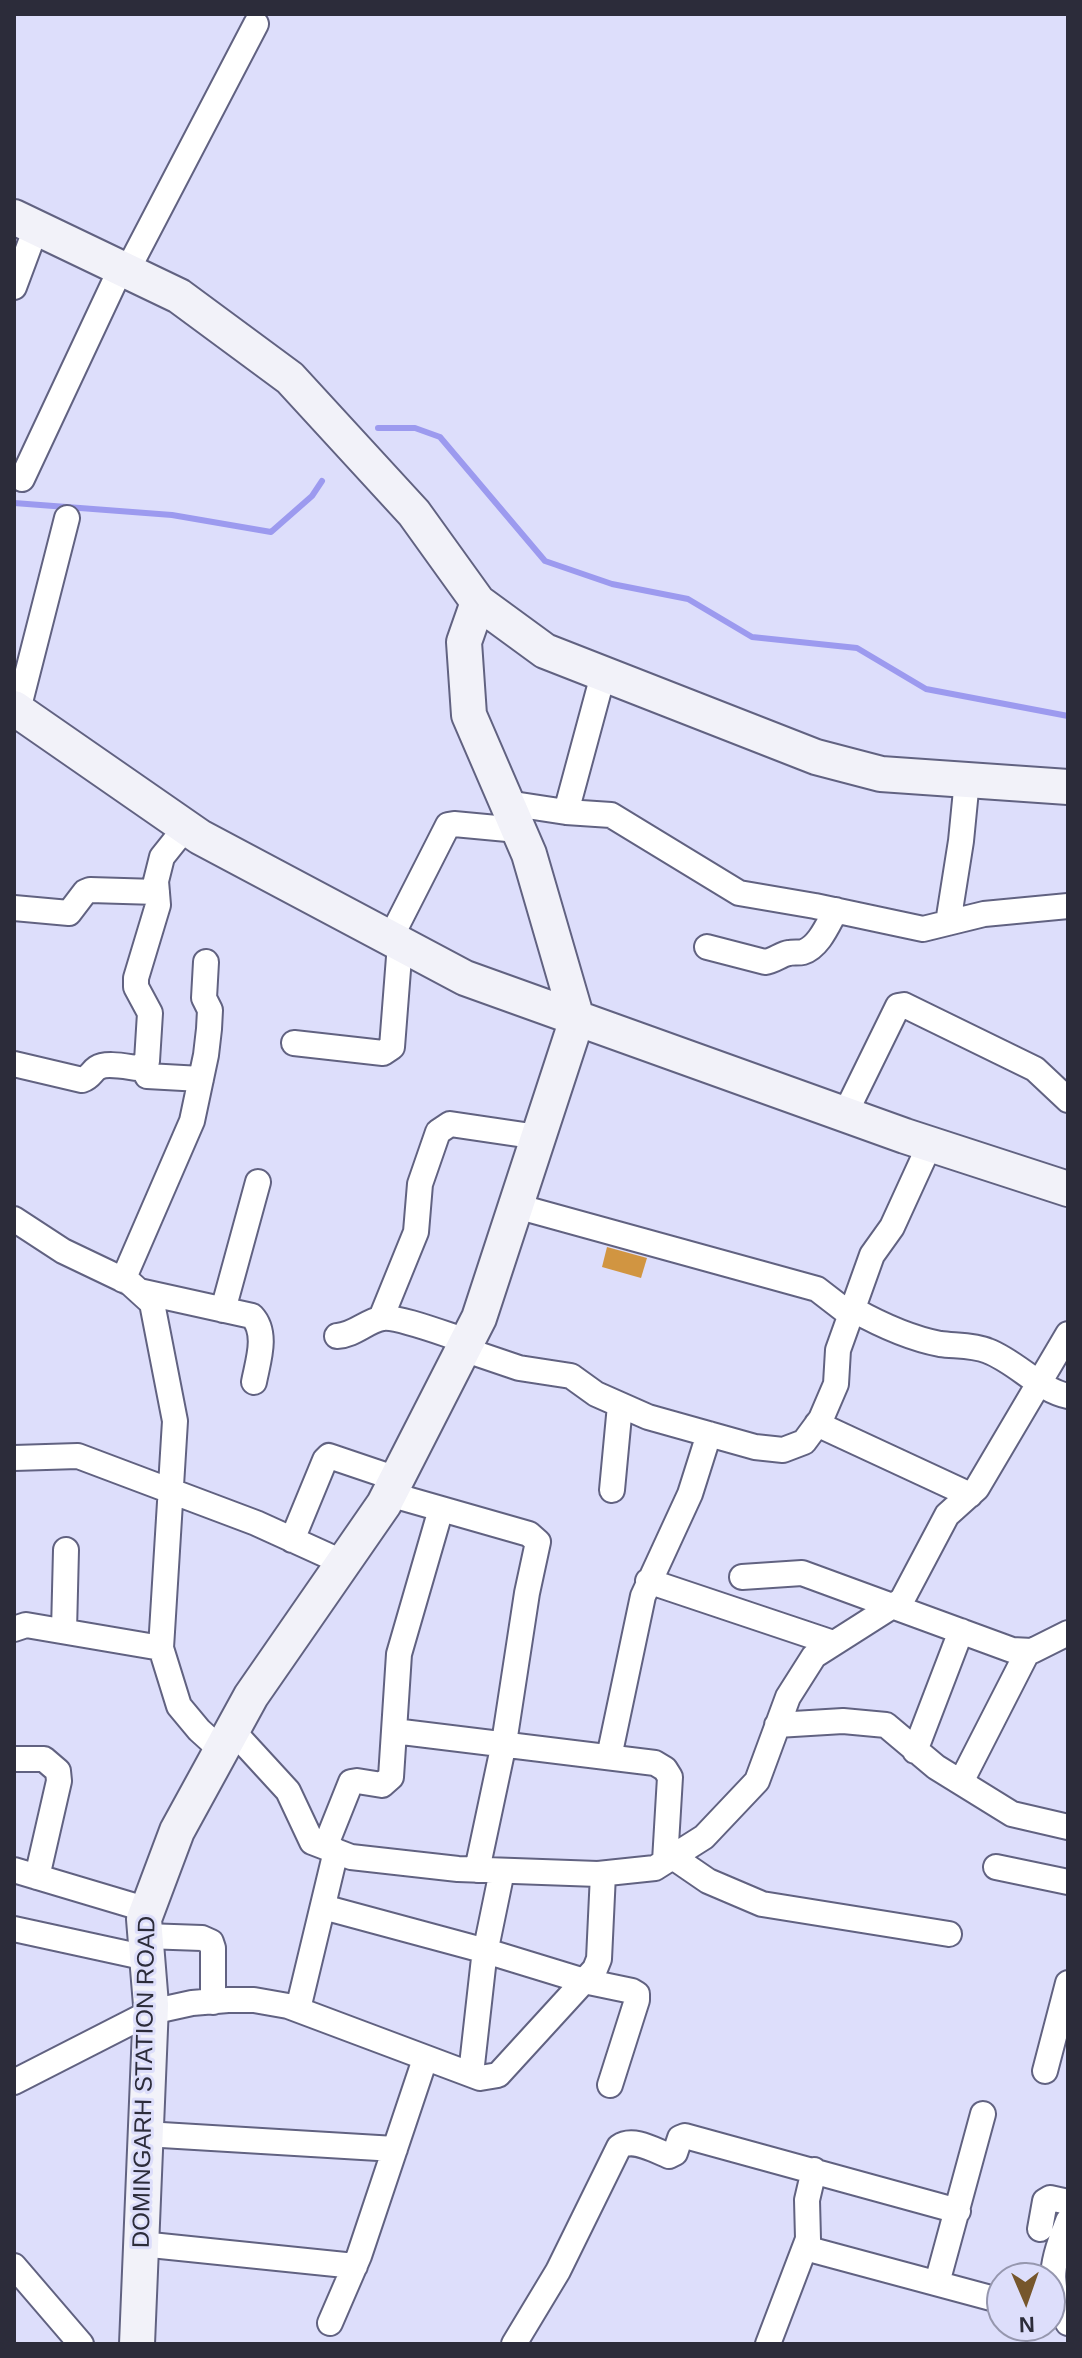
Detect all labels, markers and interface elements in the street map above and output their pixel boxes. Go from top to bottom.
street label: DOMINGARH STATION ROAD [128,1916,162,2248]
north arrow [986,2262,1066,2342]
text: N [1018,2312,1035,2337]

